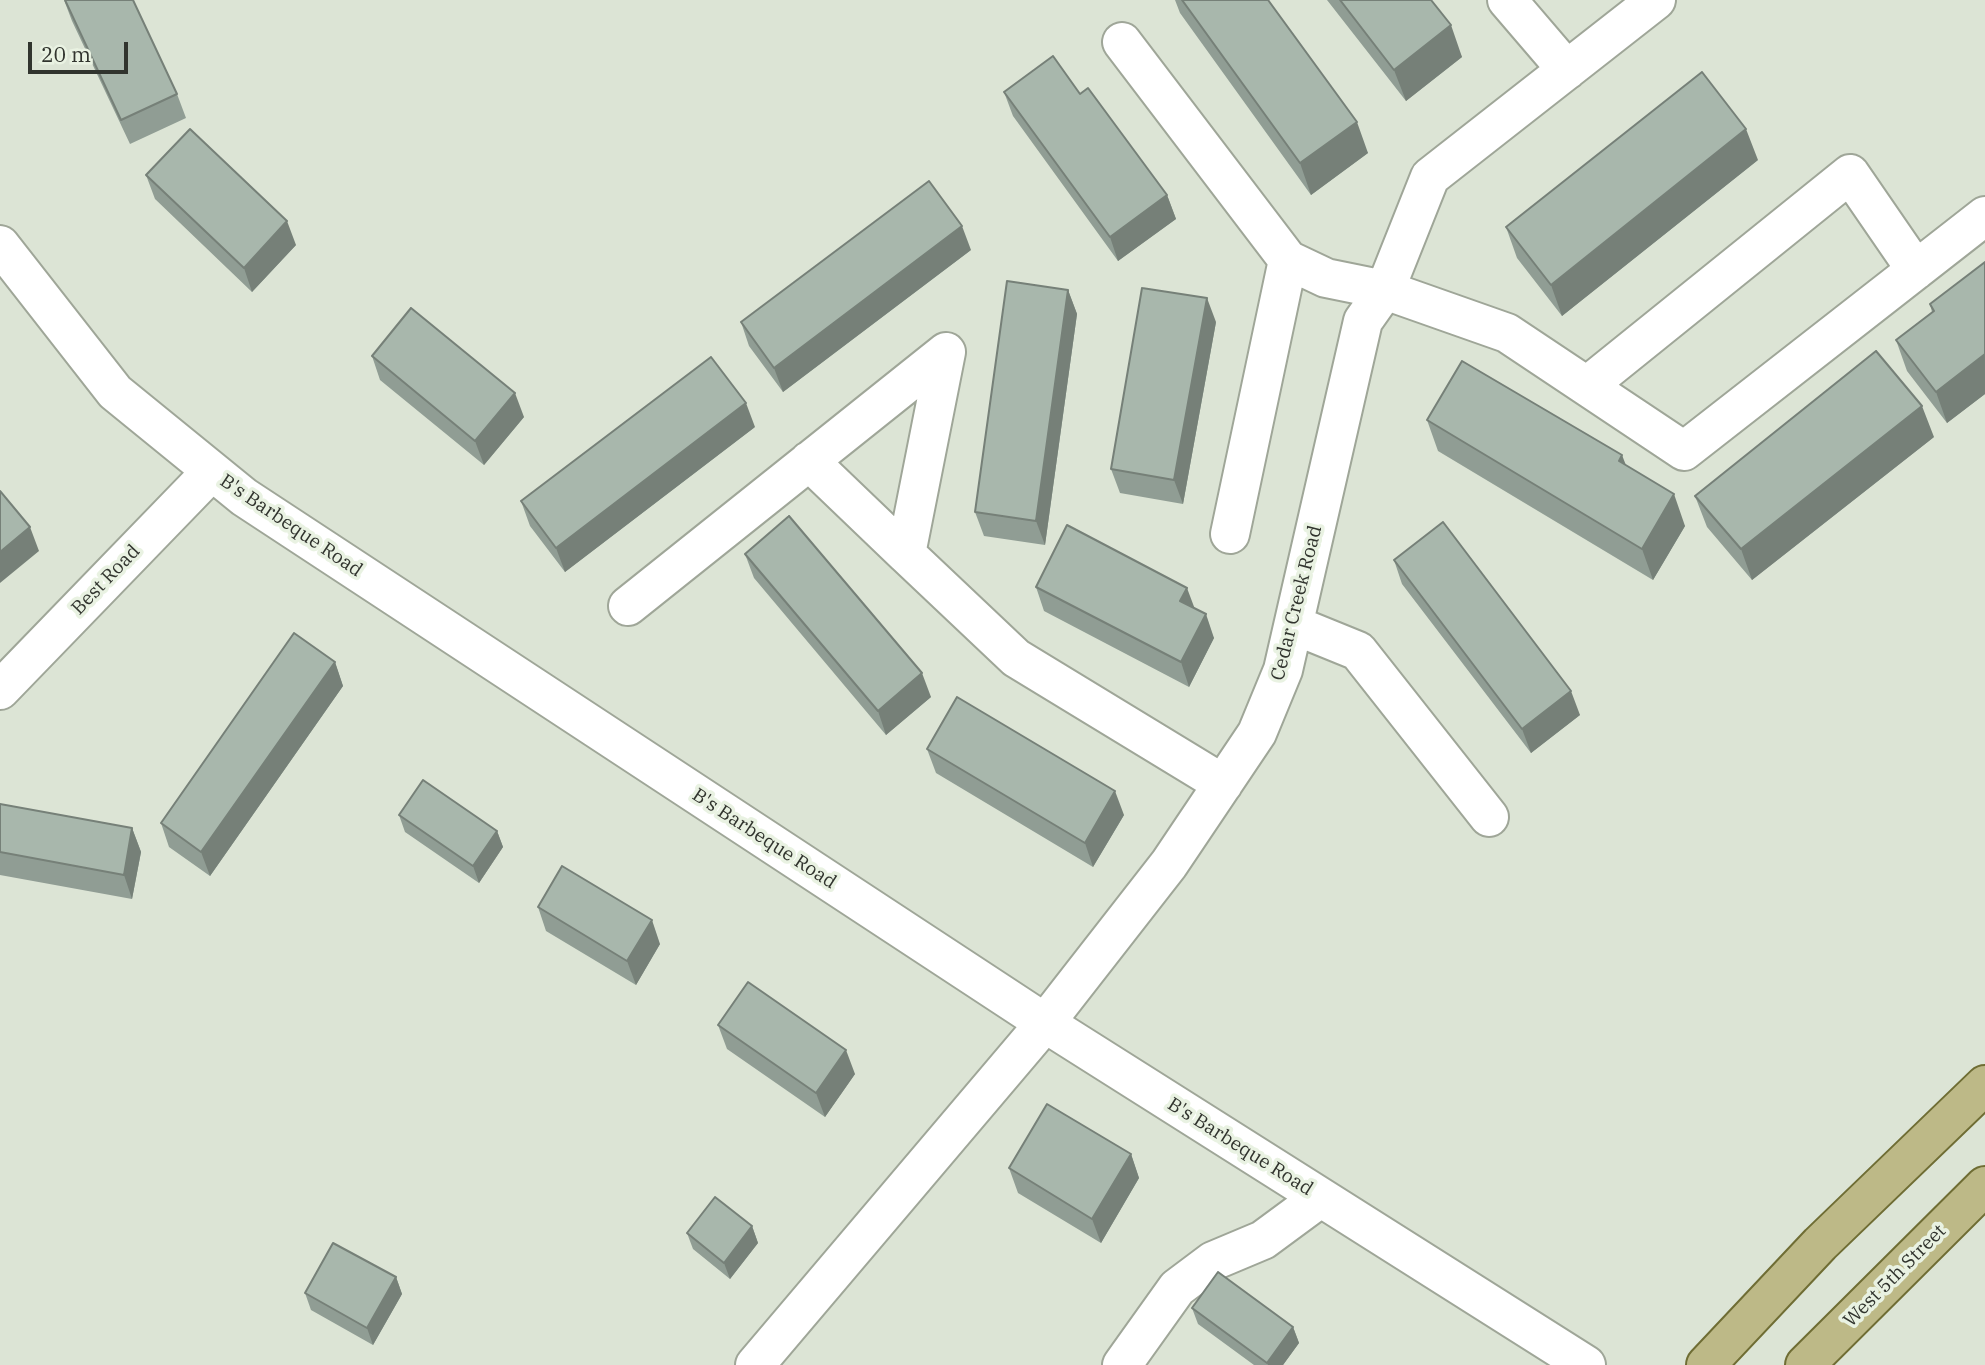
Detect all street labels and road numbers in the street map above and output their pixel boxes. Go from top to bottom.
street label: B's Barbeque Road [215,470,367,582]
street label: Cedar Creek Road [1267,523,1327,683]
street label: Best Road [67,540,145,620]
street label: B's Barbeque Road [688,784,840,894]
street label: B's Barbeque Road [1163,1093,1317,1201]
street label: West 5th Street [1839,1220,1951,1332]

